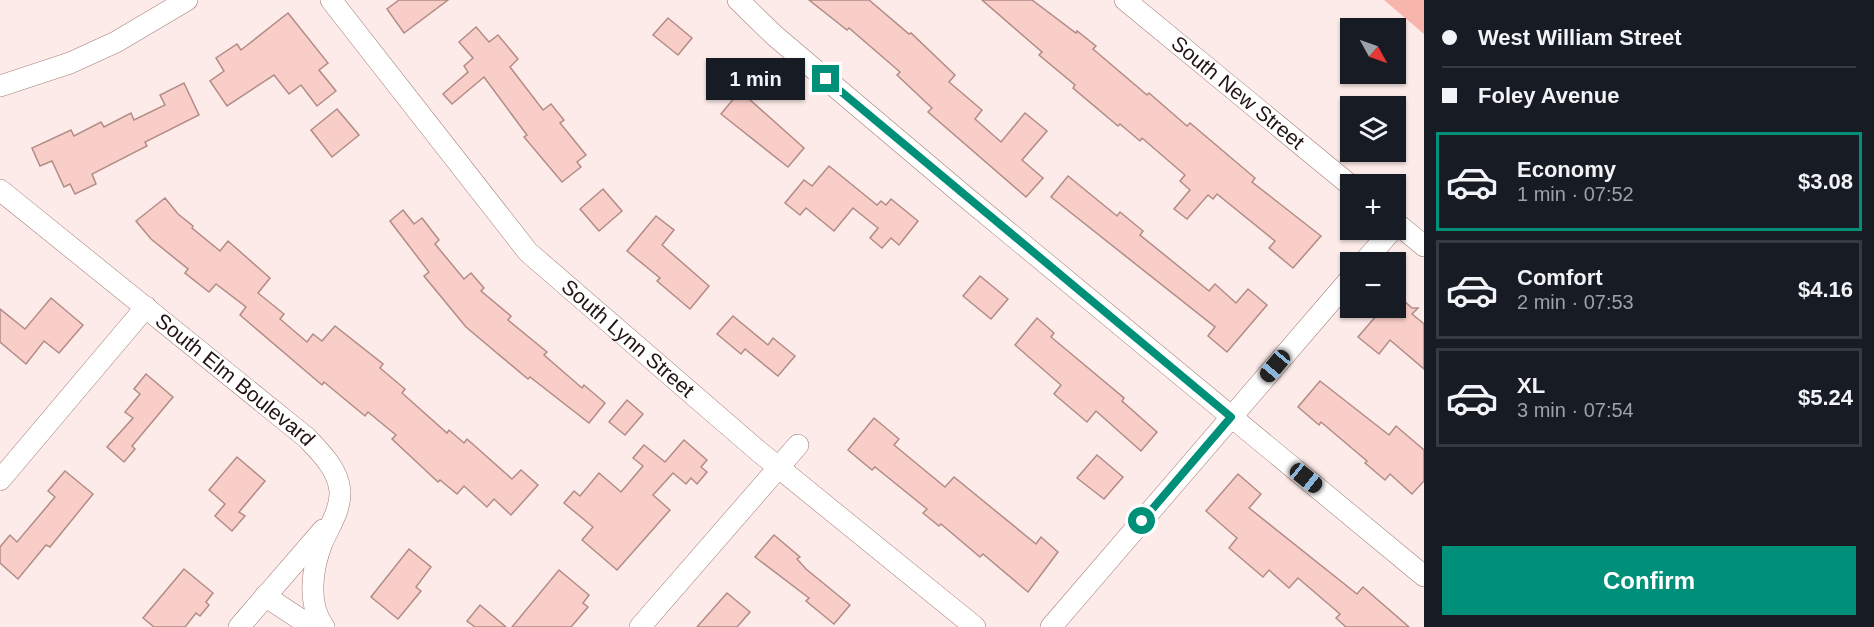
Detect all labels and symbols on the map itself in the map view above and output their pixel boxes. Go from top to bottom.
north arrow [1340,18,1406,84]
street label: South New Street [1167,31,1309,154]
callout: 1 min [706,58,805,100]
route end [812,65,839,92]
street label: South Lynn Street [557,275,699,402]
street label: South Elm Boulevard [151,308,320,450]
car [1257,346,1293,386]
car [1286,460,1326,496]
route start [1128,507,1155,534]

